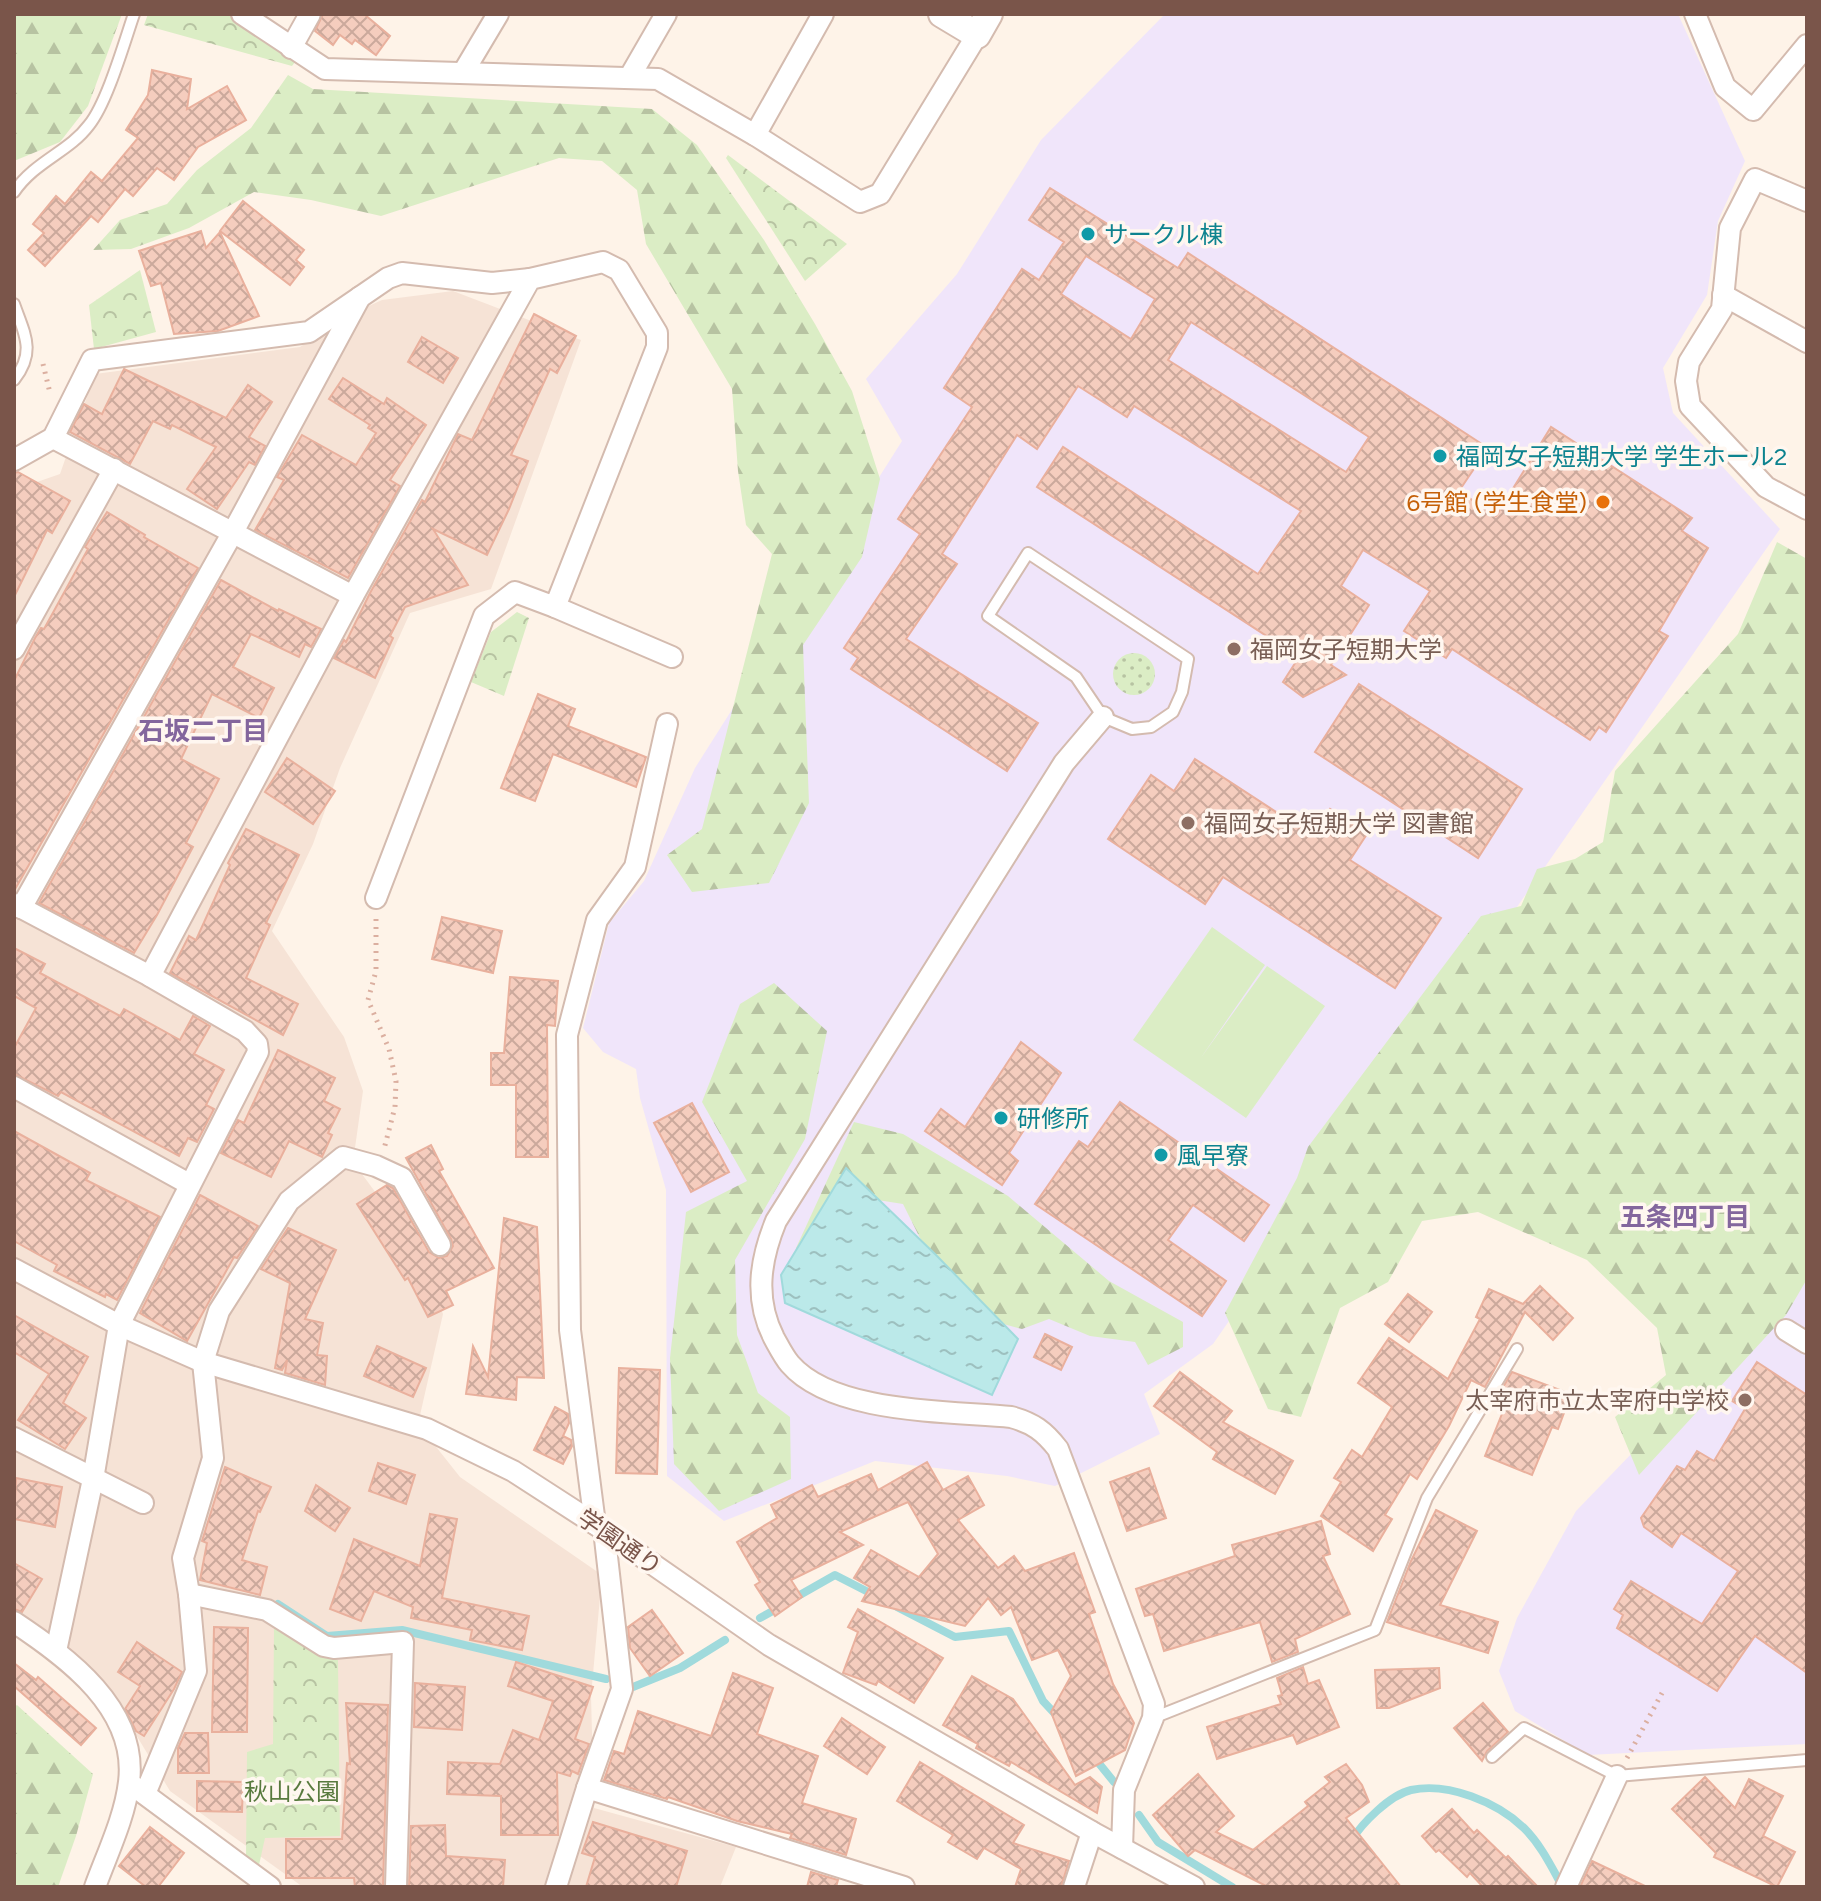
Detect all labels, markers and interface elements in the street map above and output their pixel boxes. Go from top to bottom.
place label: サークル棟 [1104,220,1223,249]
marker: サークル棟 [1079,225,1097,243]
place label: 福岡女子短期大学 学生ホール2 [1456,442,1787,471]
marker: 福岡女子短期大学 学生ホール2 [1431,447,1449,465]
place label: 6号館 (学生食堂) [1407,488,1587,517]
marker: 6号館 (学生食堂) [1594,493,1612,511]
place label: 福岡女子短期大学 [1250,635,1442,664]
marker: 福岡女子短期大学 [1225,640,1243,658]
district label: 石坂二丁目 [138,715,268,747]
place label: 福岡女子短期大学 図書館 [1204,809,1474,838]
marker: 福岡女子短期大学 図書館 [1179,814,1197,832]
place label: 研修所 [1017,1104,1089,1133]
marker: 研修所 [992,1109,1010,1127]
place label: 風早寮 [1177,1141,1249,1170]
marker: 風早寮 [1152,1146,1170,1164]
district label: 五条四丁目 [1620,1201,1750,1233]
place label: 太宰府市立太宰府中学校 [1465,1386,1729,1415]
marker: 太宰府市立太宰府中学校 [1736,1391,1754,1409]
street label: 学園通り [572,1503,668,1581]
park label: 秋山公園 [244,1777,340,1806]

